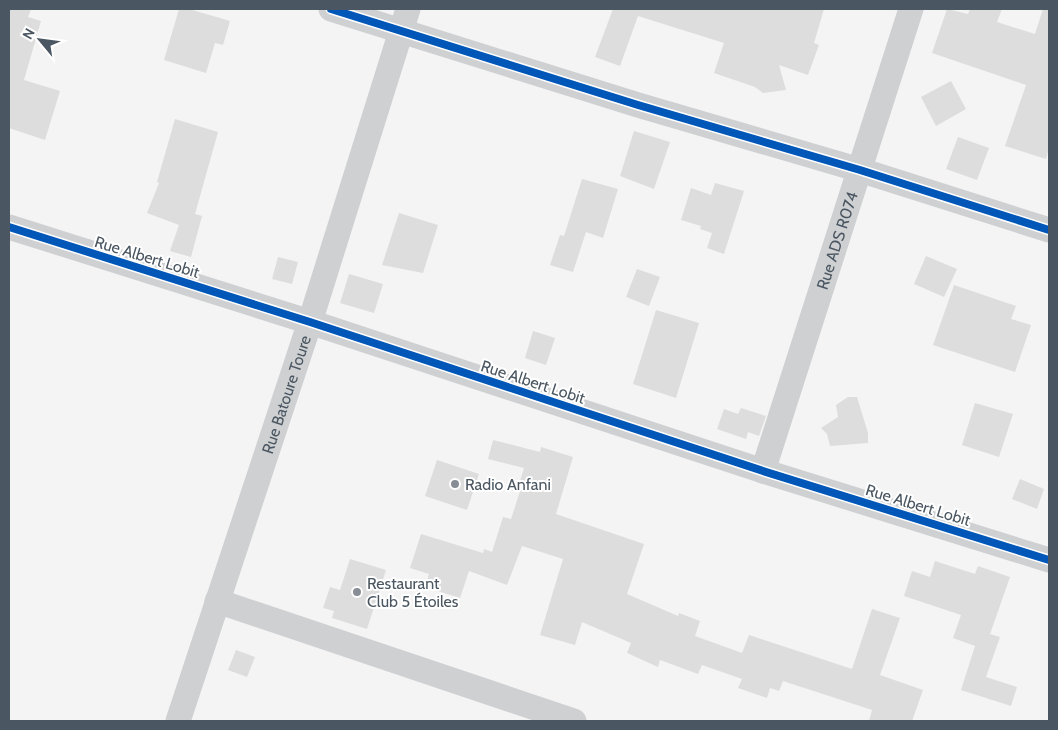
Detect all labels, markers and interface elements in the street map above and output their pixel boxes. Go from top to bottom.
north arrow [15,15,65,65]
text: N [18,25,39,42]
street label: Rue ADS R074 [812,189,861,292]
street label: Rue Albert Lobit [92,232,202,282]
street label: Rue Batoure Toure [258,333,314,456]
street label: Rue Albert Lobit [478,356,588,408]
place label: Radio Anfani [465,475,551,494]
marker: Radio Anfani [449,478,461,490]
street label: Rue Albert Lobit [863,480,973,530]
place label: Restaurant Club 5 Étoiles [367,574,459,611]
marker: Restaurant Club 5 Étoiles [351,586,363,598]

